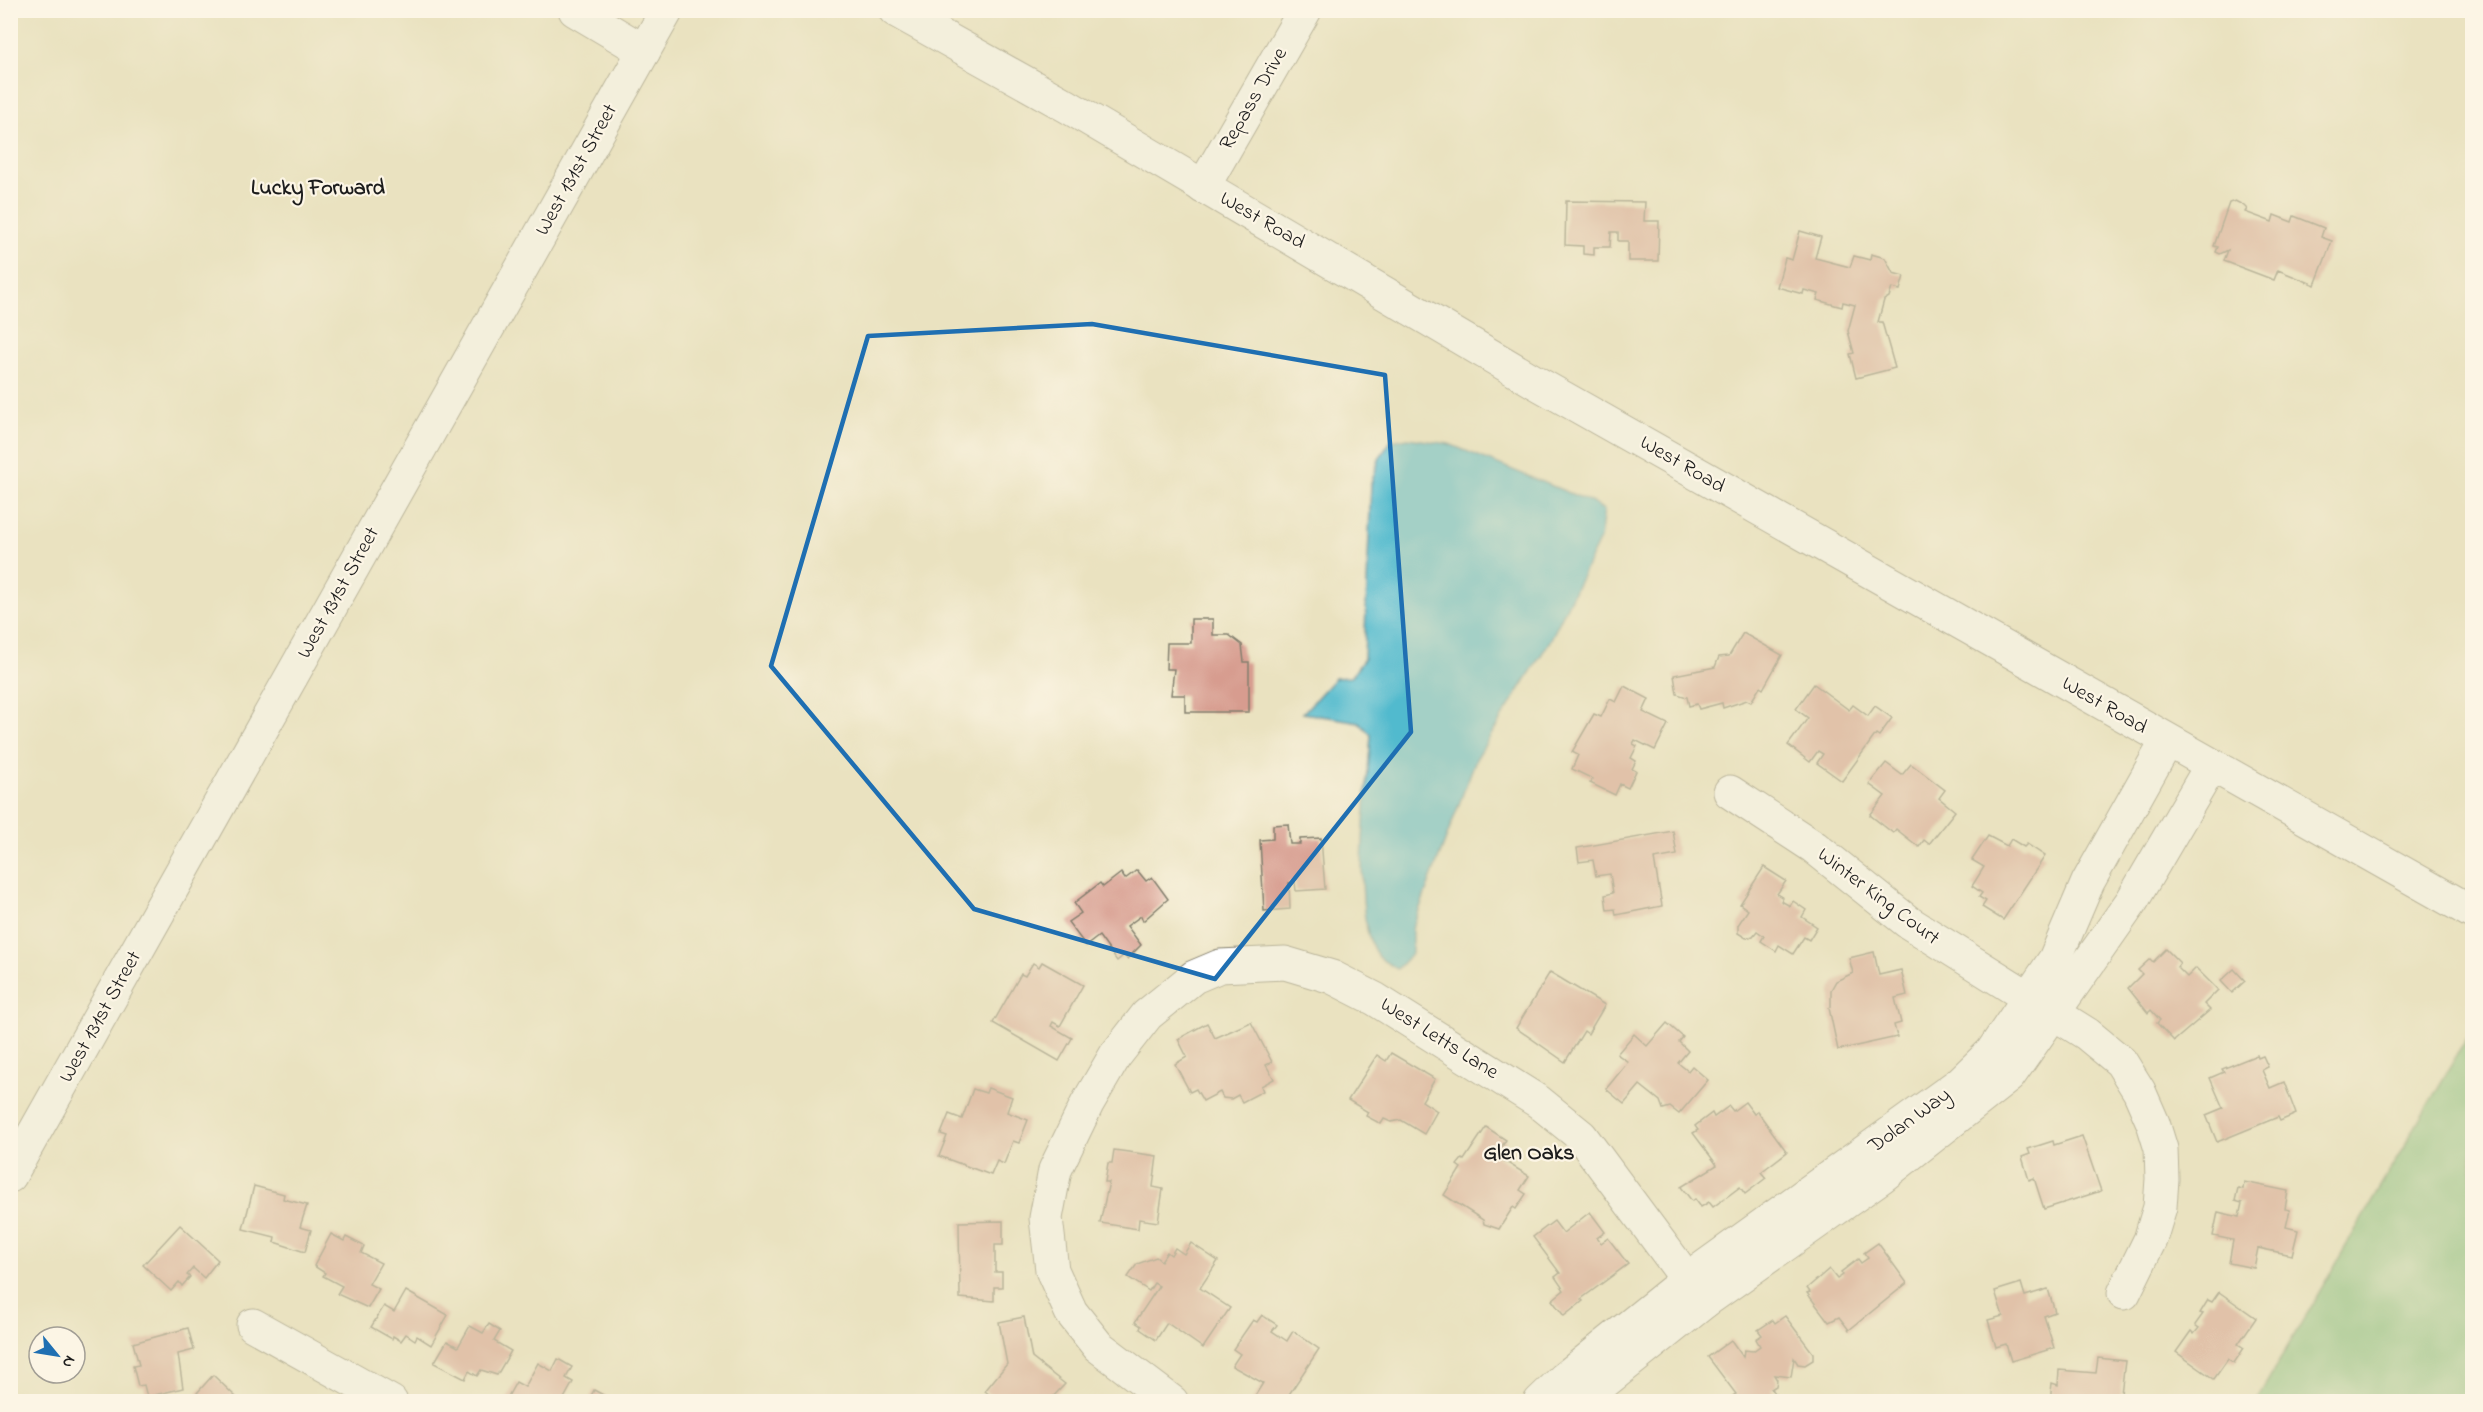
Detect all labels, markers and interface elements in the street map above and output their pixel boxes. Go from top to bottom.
street label: Repass Drive [1212,42,1296,156]
street label: West 131st Street [528,99,626,241]
district label: Lucky Forward [251,173,386,206]
street label: West Road [1214,184,1311,258]
street label: West Road [1634,428,1731,502]
street label: West 131st Street [290,522,388,664]
street label: West Road [2056,669,2153,743]
street label: Winter King Court [1809,841,1946,955]
street label: West 131st Street [52,946,150,1088]
street label: West Letts Lane [1374,991,1505,1088]
street label: Dolan Way [1862,1081,1959,1163]
district label: Glen Oaks [1484,1138,1574,1170]
north arrow [27,1325,87,1385]
text: N [55,1351,81,1372]

